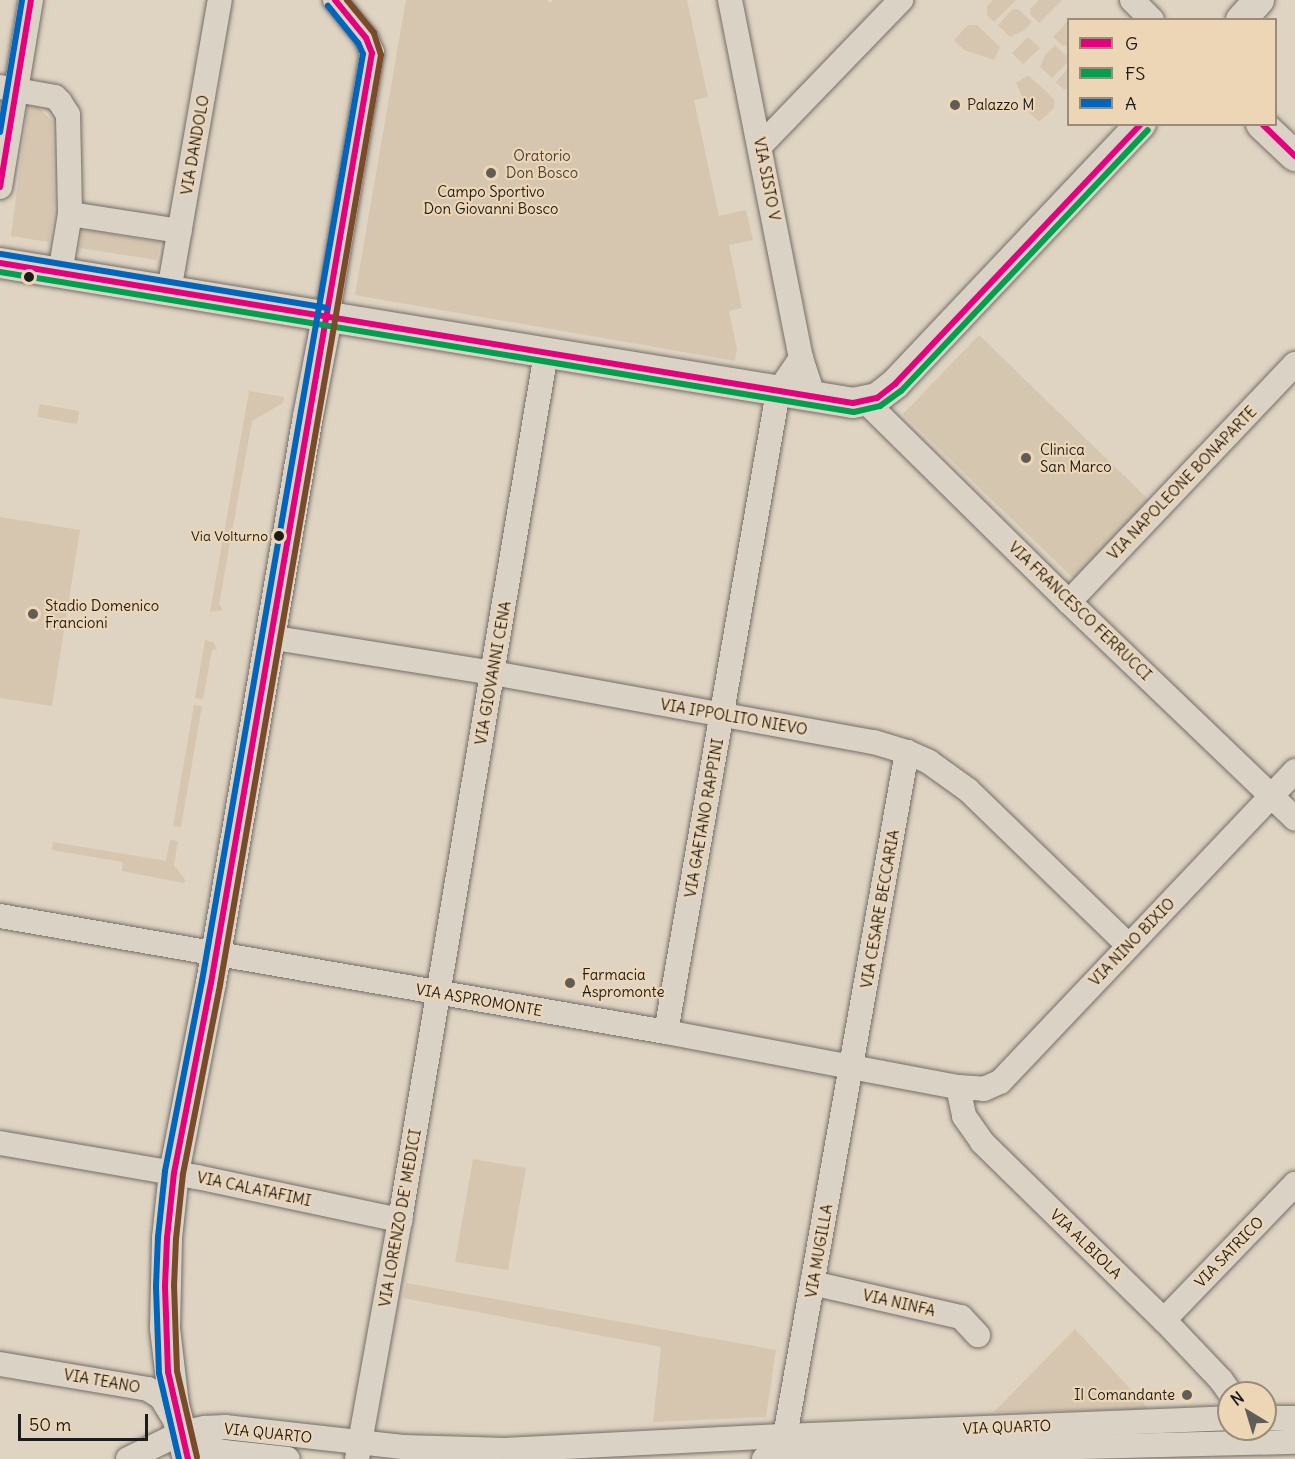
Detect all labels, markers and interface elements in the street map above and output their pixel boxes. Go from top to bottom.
legend [1067,18,1277,126]
text: G [1125,32,1138,55]
text: FS [1125,62,1145,85]
text: A [1125,92,1137,115]
street label: VIA DANDOLO [177,94,213,196]
place label: Palazzo M [967,96,1035,114]
marker: Palazzo M [948,98,962,112]
street label: VIA SISTO V [750,136,784,222]
park label: Oratorio Don Bosco [506,146,578,181]
marker: Campo Sportivo Don Giovanni Bosco [484,166,498,180]
place label: Campo Sportivo Don Giovanni Bosco [423,182,559,217]
unlabelled marker [23,271,35,283]
street label: VIA NAPOLEONE BONAPARTE [1104,403,1260,563]
place label: Clinica San Marco [1040,440,1112,475]
marker: Clinica San Marco [1017,449,1035,467]
place label: Via Volturno [191,528,268,544]
marker: Via Volturno [273,530,285,542]
street label: VIA FRANCESCO FERRUCCI [1005,538,1155,684]
place label: Stadio Domenico Francioni [45,596,159,631]
street label: VIA GIOVANNI CENA [471,600,515,746]
marker: Stadio Domenico Francioni [26,607,40,621]
street label: VIA IPPOLITO NIEVO [659,695,809,739]
street label: VIA GAETANO RAPPINI [681,737,727,899]
street label: VIA CESARE BECCARIA [857,828,903,990]
street label: VIA NINO BIXIO [1086,894,1178,990]
place label: Farmacia Aspromonte [582,965,665,1000]
marker: Farmacia Aspromonte [563,976,577,990]
street label: VIA ASPROMONTE [414,980,544,1020]
street label: VIA LORENZO DE' MEDICI [375,1128,425,1308]
street label: VIA CALATAFIMI [195,1168,313,1210]
street label: VIA MUGILLA [802,1203,836,1299]
street label: VIA ALBIOLA [1047,1205,1125,1283]
street label: VIA SATRICO [1191,1213,1267,1291]
street label: VIA NINFA [861,1286,937,1320]
street label: VIA TEANO [62,1365,142,1397]
north arrow [1217,1381,1277,1441]
place label: Il Comandante [1074,1386,1175,1404]
text: N [1227,1387,1248,1410]
marker: Il Comandante [1180,1388,1194,1402]
scale bar [21,1402,152,1440]
text: 50 m [29,1413,71,1436]
street label: VIA QUARTO [962,1416,1052,1438]
street label: VIA QUARTO [223,1419,313,1447]

